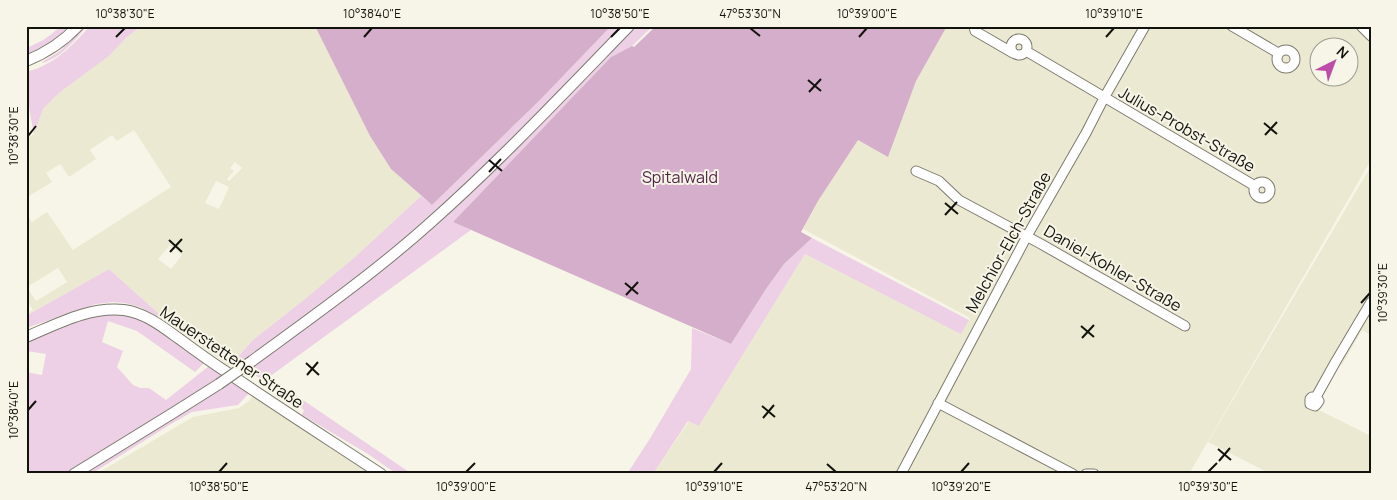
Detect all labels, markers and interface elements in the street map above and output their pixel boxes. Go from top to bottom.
text: 10°38'30"E [95,5,155,22]
text: 10°38'40"E [343,5,401,22]
text: 10°38'50"E [590,5,650,22]
text: 47°53'30"N [719,5,781,22]
text: 10°39'00"E [837,5,897,22]
text: 10°39'10"E [1085,5,1143,22]
north arrow [1310,38,1360,88]
text: N [1333,42,1353,62]
street label: Julius-Probst-Straße [1115,81,1259,177]
text: 10°38'30"E [5,106,22,166]
park label: Spitalwald [642,166,718,188]
street label: Melchior-Elch-Straße [960,168,1056,316]
street label: Daniel-Kohler-Straße [1040,220,1186,316]
text: 10°39'30"E [1374,263,1391,323]
street label: Mauerstettener Straße [156,301,308,413]
text: 10°38'40"E [5,381,22,439]
text: 10°38'50"E [189,478,249,495]
text: 10°39'00"E [436,478,496,495]
text: 10°39'10"E [685,478,743,495]
text: 47°53'20"N [805,478,867,495]
text: 10°39'20"E [931,478,991,495]
text: 10°39'30"E [1178,478,1238,495]

